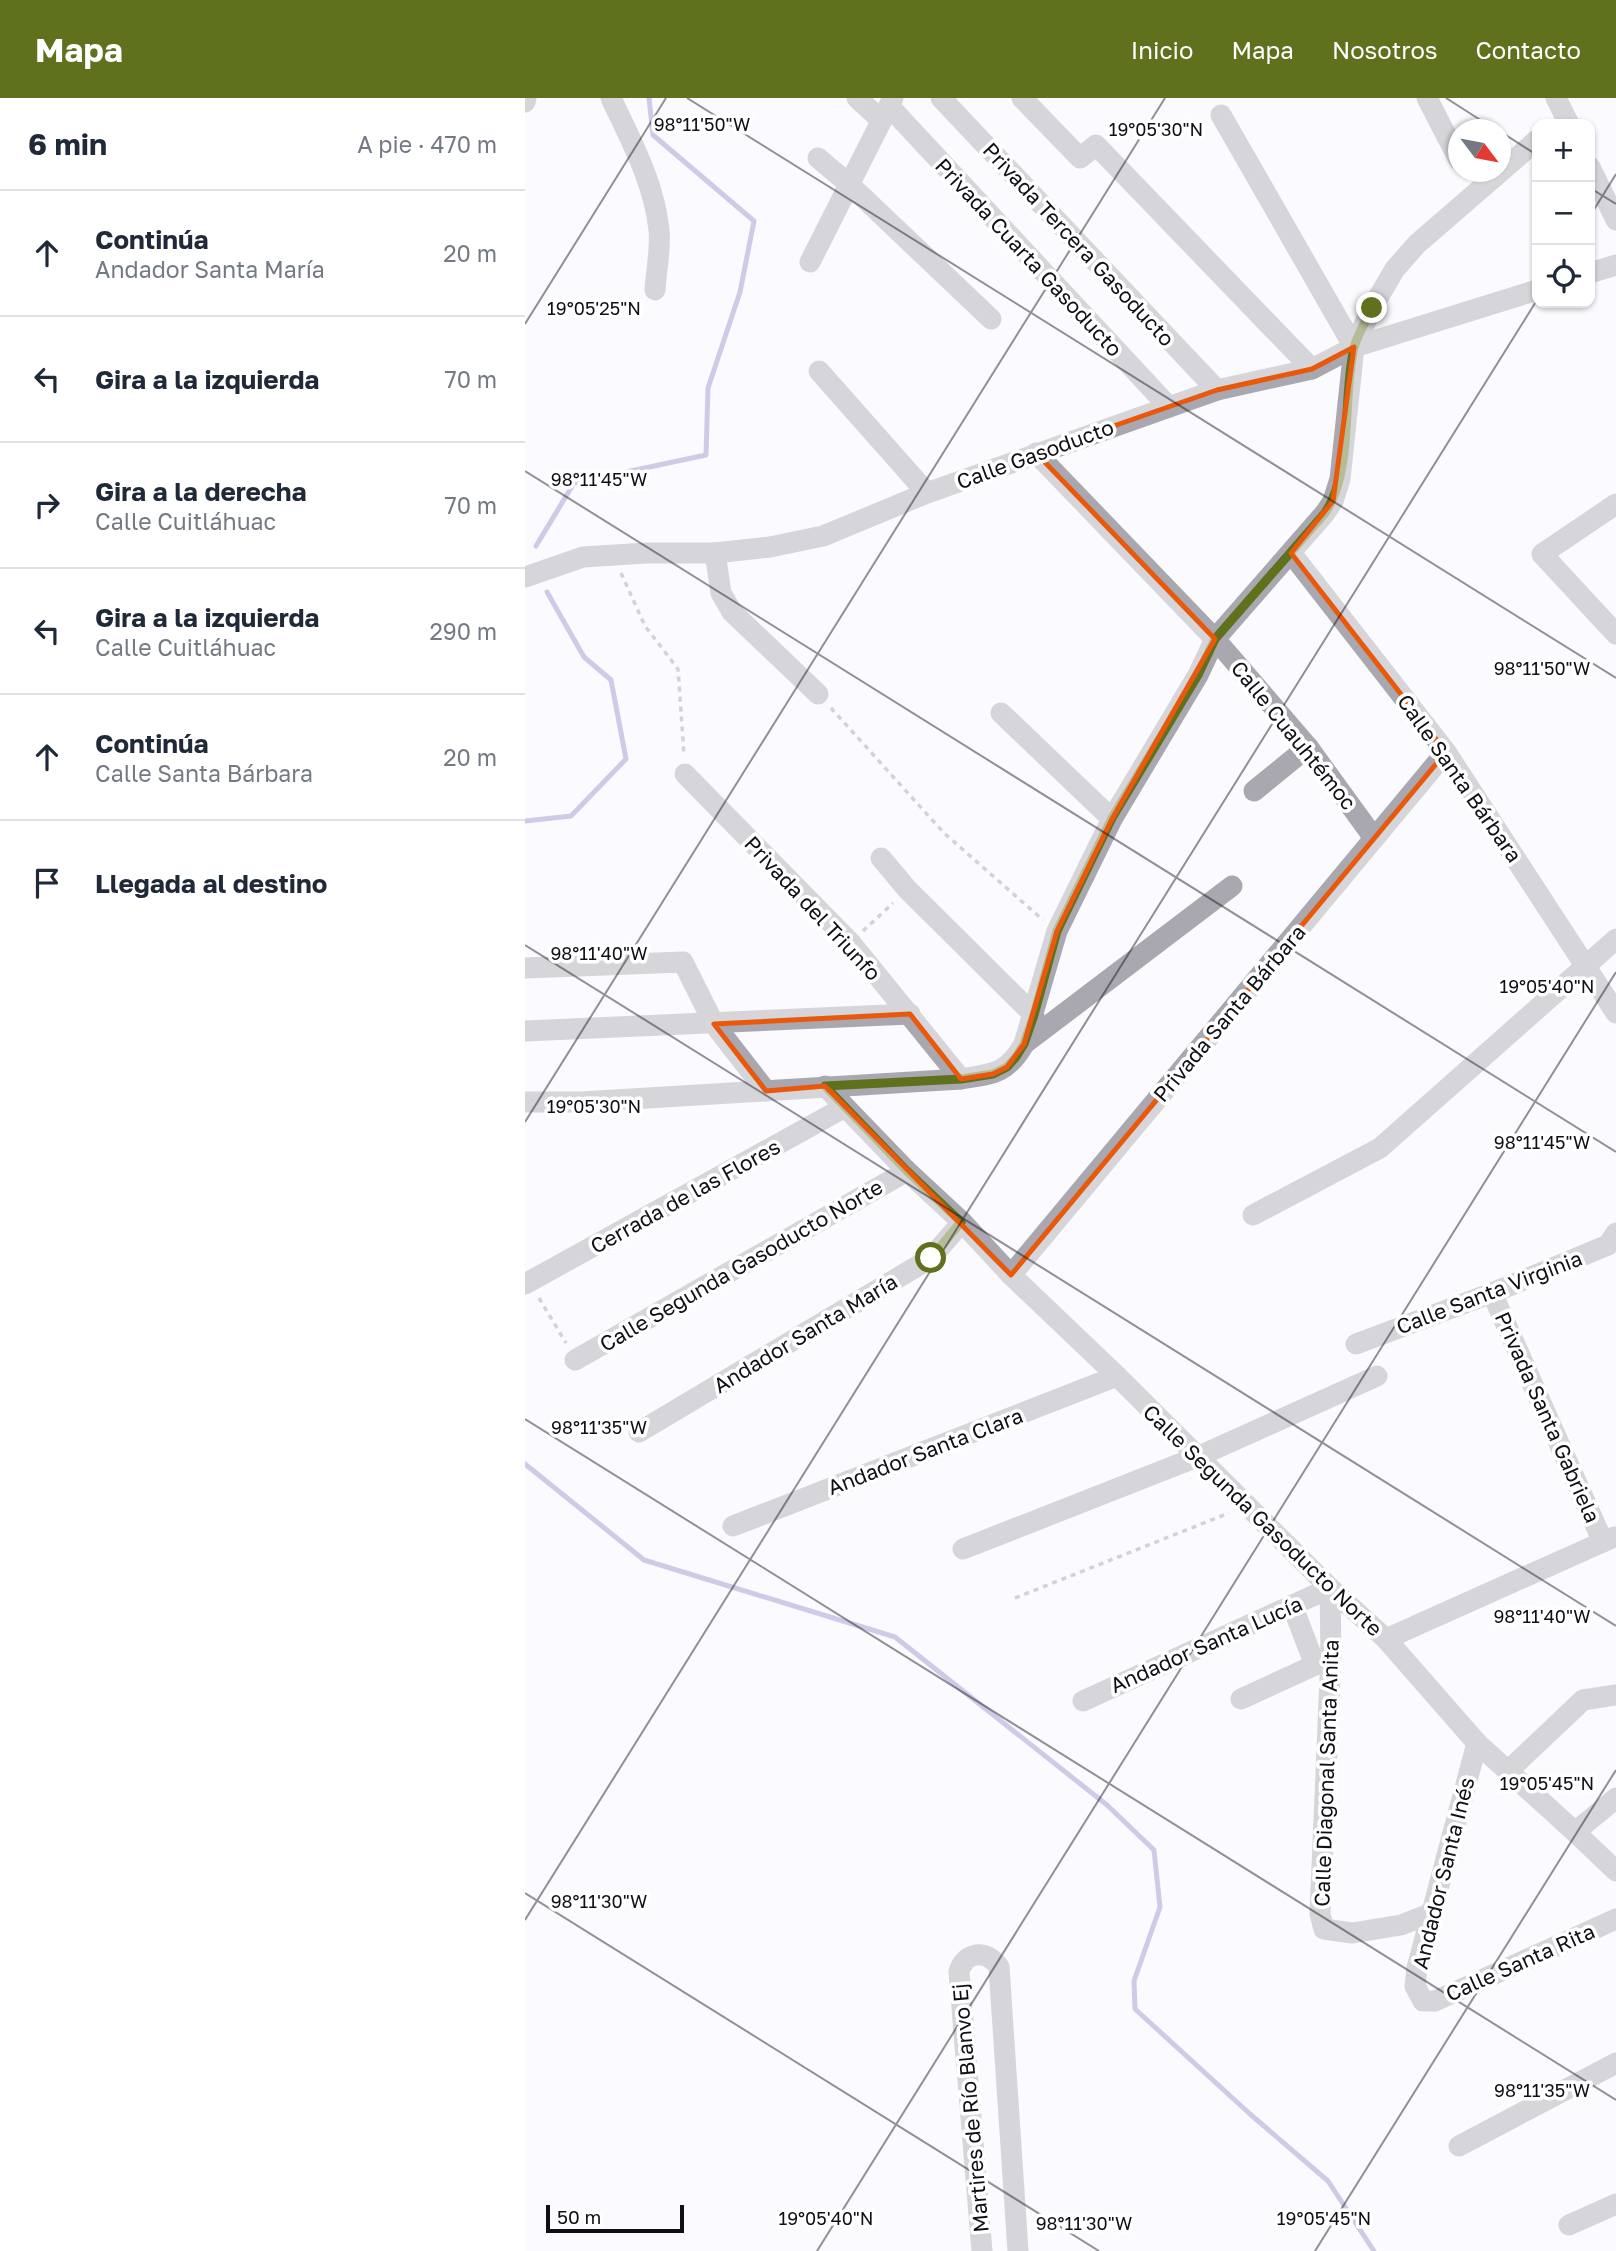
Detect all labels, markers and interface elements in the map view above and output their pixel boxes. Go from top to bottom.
text: Mapa [35,30,123,69]
text: Inicio [1131,35,1193,64]
text: Mapa [1231,35,1294,64]
text: Nosotros [1332,35,1438,64]
text: Contacto [1476,35,1581,64]
text: 98°11'50"W [654,113,750,135]
text: 19°05'30"N [1109,118,1203,140]
north arrow [1448,119,1511,182]
map controls [1532,119,1595,308]
button: + [1532,119,1595,182]
text: 6 min [28,126,107,162]
text: A pie · 470 m [357,130,497,158]
street label: Privada Tercera Gasoducto [978,137,1180,351]
street label: Privada Cuarta Gasoducto [930,152,1128,362]
button: − [1532,182,1595,245]
text: Continúa [95,224,209,255]
icon: ahead [28,234,66,272]
text: 20 m [443,239,497,267]
button: locate [1532,245,1595,308]
text: Andador Santa María [95,255,325,283]
route end [1356,292,1387,323]
text: 19°05'25"N [547,297,641,319]
icon: left [28,360,66,398]
text: Gira a la izquierda [95,364,319,395]
text: 70 m [444,365,497,393]
street label: Calle Gasoducto [953,414,1117,494]
text: 98°11'45"W [551,468,647,490]
text: Gira a la derecha [95,476,307,507]
icon: right [28,486,66,524]
text: 70 m [444,491,497,519]
text: Calle Cuitláhuac [95,507,276,535]
text: Gira a la izquierda [95,602,319,633]
icon: left [28,612,66,650]
text: 290 m [429,617,497,645]
text: Calle Cuitláhuac [95,633,276,661]
street label: Calle Cuauhtémoc [1226,655,1362,815]
text: 98°11'50"W [1494,657,1590,679]
street label: Calle Santa Bárbara [1392,689,1528,867]
text: Continúa [95,728,209,759]
icon: ahead [28,738,66,776]
text: 20 m [443,743,497,771]
text: Calle Santa Bárbara [95,759,313,787]
street label: Privada del Triunfo [739,830,887,986]
icon: arrive [28,864,66,902]
text: Llegada al destino [95,868,327,899]
street label: Privada Santa Bárbara [1147,919,1311,1107]
text: 98°11'40"W [550,942,648,964]
text: 19°05'40"N [1499,975,1595,997]
text: 19°05'30"N [547,1095,641,1117]
text: 98°11'45"W [1494,1131,1590,1153]
street label: Cerrada de las Flores [586,1133,784,1259]
street label: Calle Segunda Gasoducto Norte [595,1173,887,1357]
route start [915,1242,946,1273]
street label: Calle Santa Virginia [1392,1245,1586,1339]
street label: Andador Santa María [708,1268,902,1398]
street label: Privada Santa Gabriela [1490,1307,1606,1527]
street label: Calle Segunda Gasoducto Norte [1138,1399,1388,1641]
street label: Andador Santa Clara [824,1402,1026,1500]
text: 98°11'35"W [551,1416,647,1438]
street label: Andador Santa Lucía [1106,1590,1306,1698]
text: 98°11'40"W [1493,1605,1591,1627]
street label: Calle Diagonal Santa Anita [1308,1639,1344,1907]
text: 19°05'45"N [1500,1772,1594,1794]
street label: Andador Santa Inés [1407,1774,1479,1972]
text: 98°11'30"W [551,1890,647,1912]
street label: Calle Santa Rita [1441,1917,1599,2007]
street label: Martires de Río Blanvo Ej [946,1982,994,2234]
text: 98°11'35"W [1494,2079,1590,2101]
scale bar [546,2202,684,2234]
text: 50 m [557,2205,601,2228]
text: 19°05'40"N [778,2207,874,2229]
text: 19°05'45"N [1277,2207,1371,2229]
text: 98°11'30"W [1036,2212,1132,2234]

